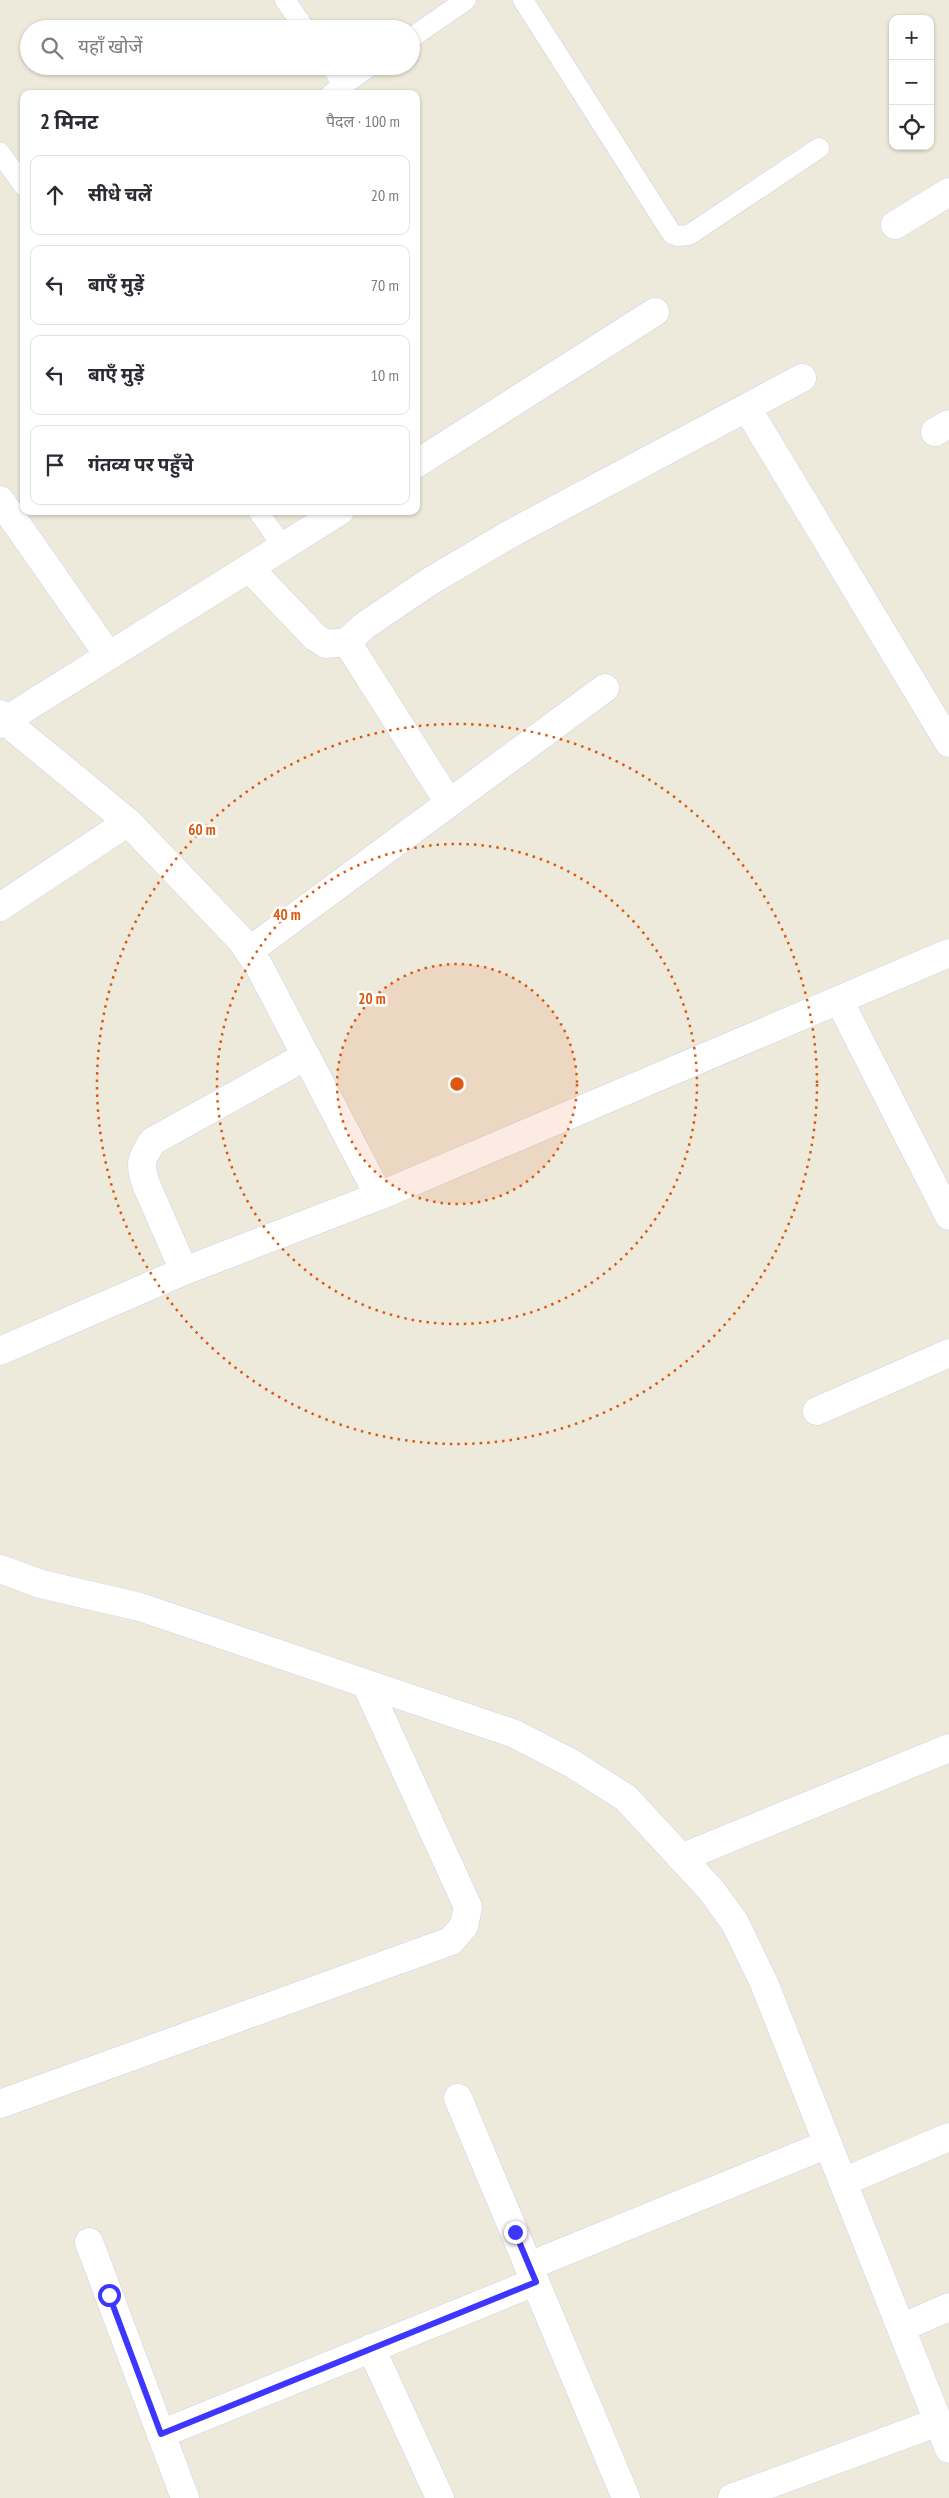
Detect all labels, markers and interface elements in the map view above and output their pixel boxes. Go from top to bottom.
map controls [889,15,934,150]
button: + [889,15,934,60]
search box [20,20,420,75]
icon: search [38,34,66,62]
text: यहाँ खोजें [78,34,143,58]
button: − [889,60,934,105]
button: locate [889,105,934,150]
text: 2 मिनट [40,108,98,135]
text: पैदल · 100 m [326,111,400,131]
icon: ahead [41,181,69,209]
text: सीधे चलें [88,182,152,206]
text: 20 m [371,185,399,205]
icon: left [41,271,69,299]
text: बाएँ मुड़ें [88,272,144,296]
text: 70 m [371,275,399,295]
icon: left [41,361,69,389]
text: बाएँ मुड़ें [88,362,144,386]
text: 10 m [371,365,399,385]
icon: arrive [41,451,69,479]
text: गंतव्य पर पहुँचे [88,452,193,476]
text: 60 m [188,820,216,839]
text: 40 m [273,905,301,924]
text: 20 m [358,989,386,1008]
centre of rings [448,1075,466,1093]
route end [504,2221,527,2244]
route start [98,2284,121,2307]

